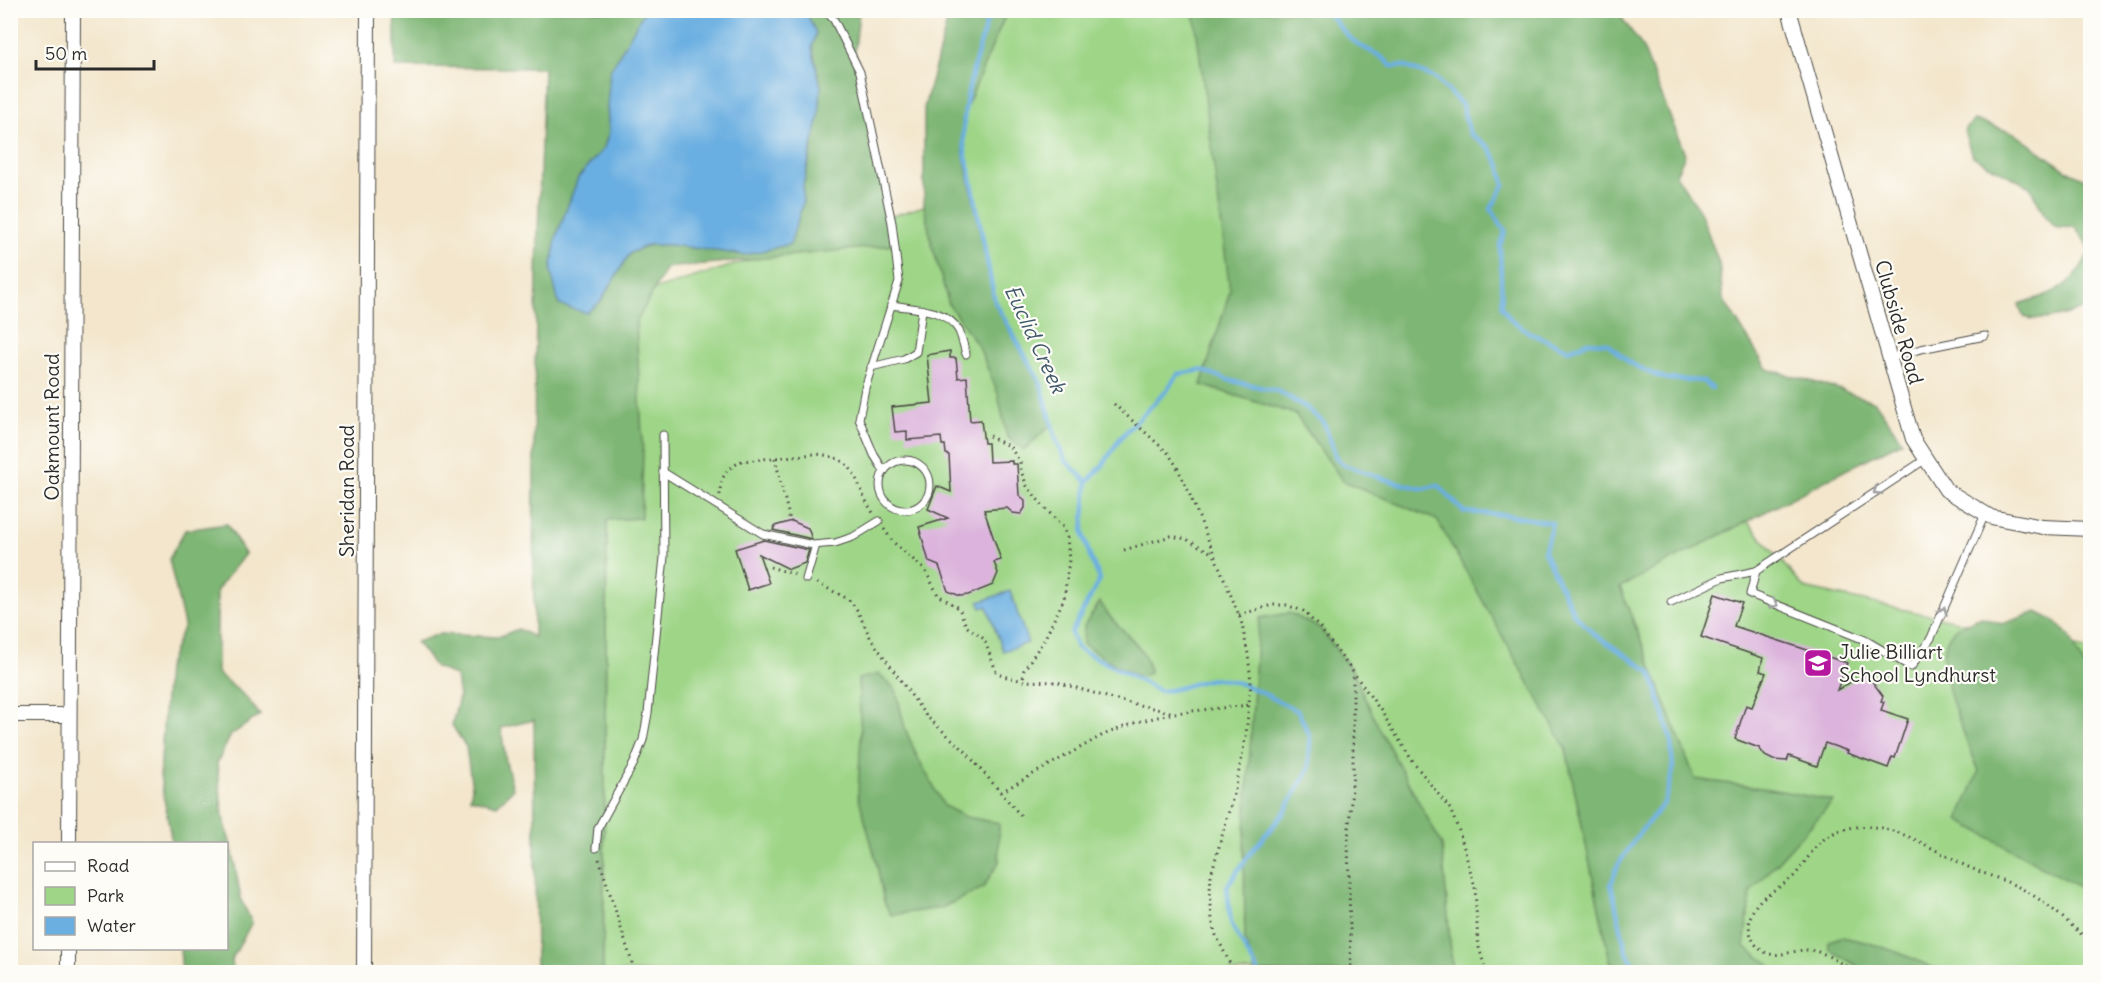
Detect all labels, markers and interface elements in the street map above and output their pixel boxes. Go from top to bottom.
scale bar [36,33,154,71]
text: 50 m [45,42,87,65]
street label: Clubside Road [1870,257,1929,387]
water label: Euclid Creek [999,280,1073,398]
street label: Oakmount Road [39,353,64,501]
street label: Sheridan Road [334,425,359,557]
one-way arrow [1873,484,1883,496]
one-way arrow [1768,597,1779,609]
one-way arrow [1935,606,1947,617]
place label: Julie Billiart School Lyndhurst [1839,639,1996,687]
school or university icon: Julie Billiart School Lyndhurst [1802,647,1834,679]
legend [33,842,228,950]
text: Road [87,854,130,877]
text: Park [87,884,124,907]
text: Water [87,914,137,937]

